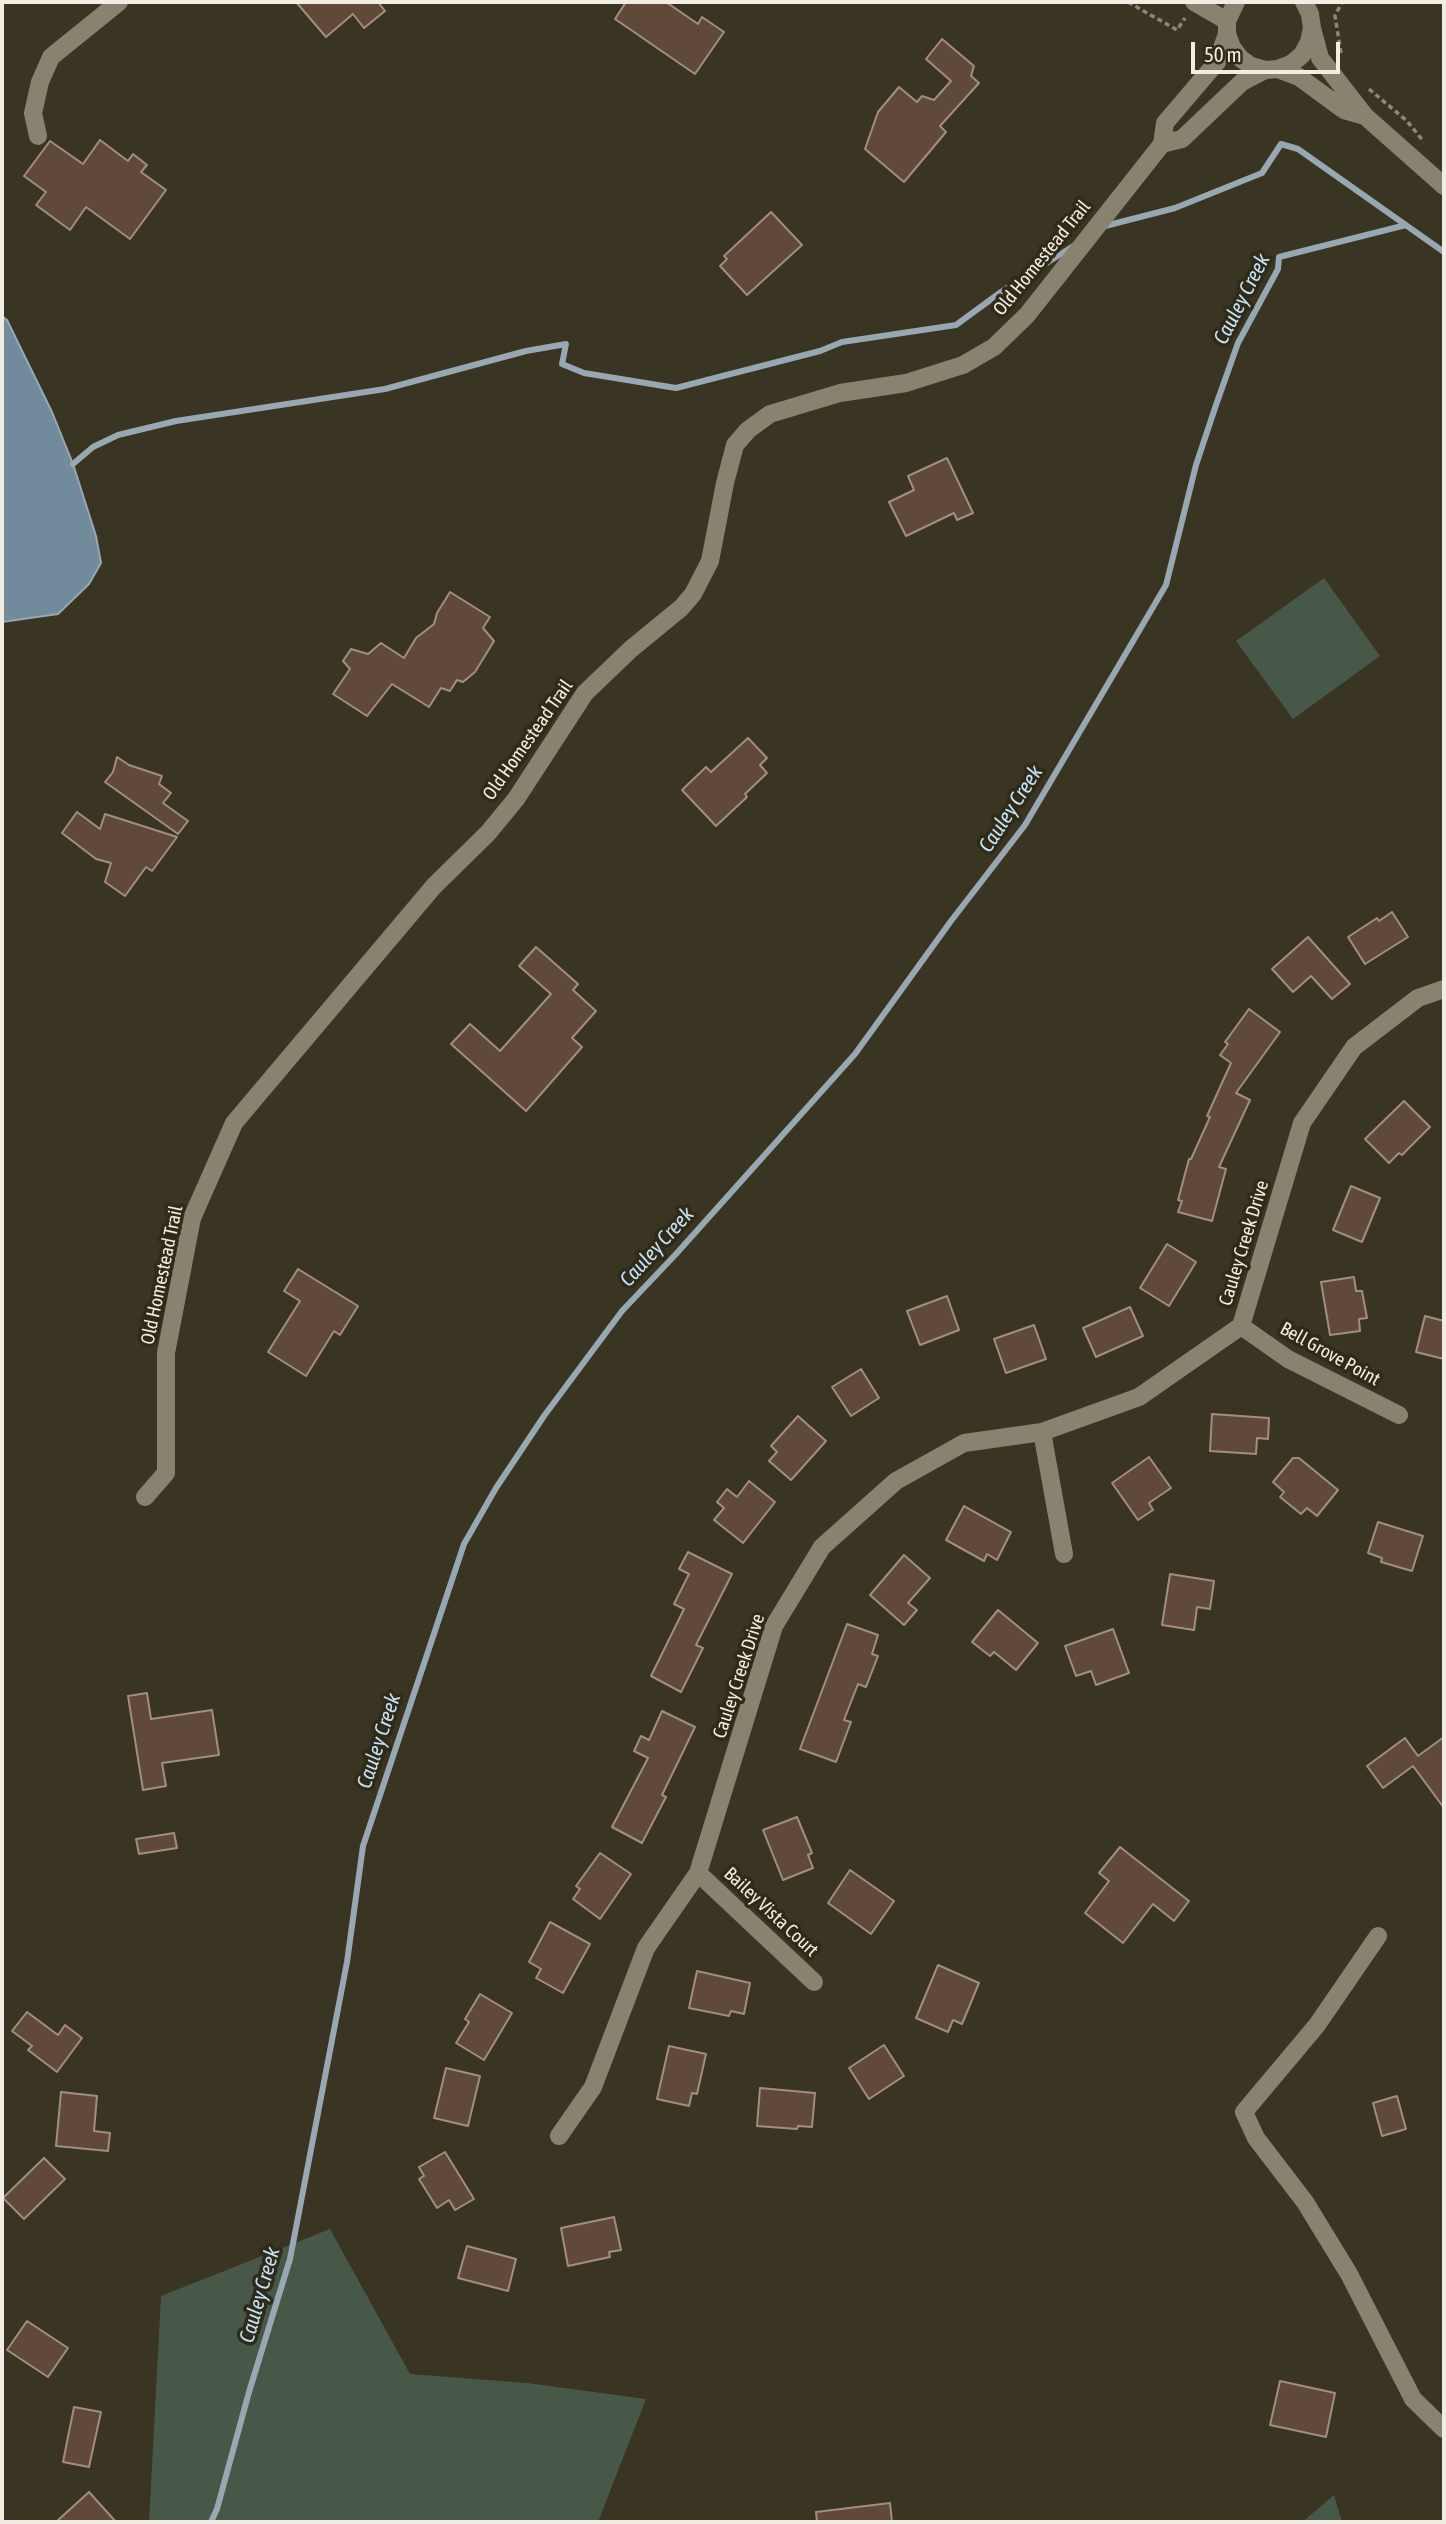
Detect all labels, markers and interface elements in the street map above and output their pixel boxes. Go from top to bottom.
scale bar [1194,28,1343,72]
text: 50 m [1204,42,1242,66]
street label: Old Homestead Trail [989,196,1095,320]
water label: Cauley Creek [1208,249,1276,349]
street label: Old Homestead Trail [478,675,578,805]
water label: Cauley Creek [974,761,1048,857]
street label: Cauley Creek Drive [1214,1178,1274,1308]
water label: Cauley Creek [615,1202,699,1292]
street label: Old Homestead Trail [136,1203,188,1347]
street label: Bell Grove Point [1276,1317,1384,1391]
street label: Cauley Creek Drive [708,1611,770,1741]
water label: Cauley Creek [352,1690,406,1792]
street label: Bailey Vista Court [719,1862,823,1962]
water label: Cauley Creek [234,2244,286,2346]

